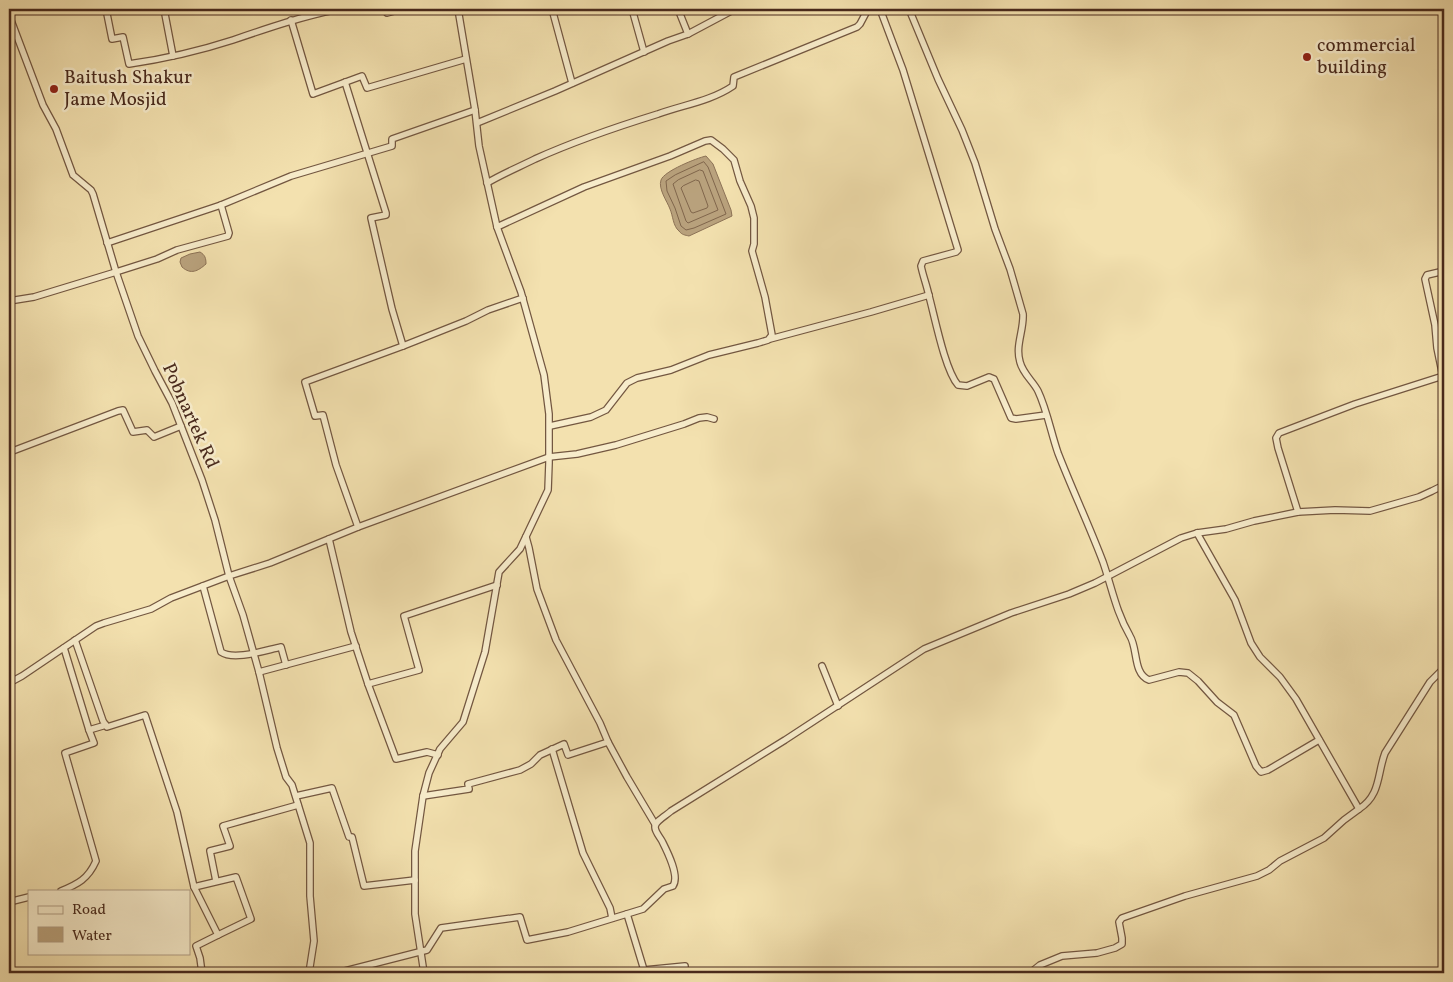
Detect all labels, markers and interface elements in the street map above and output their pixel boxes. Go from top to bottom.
place label: commercial building [1317,33,1416,81]
marker: commercial building [1301,51,1313,63]
place label: Baitush Shakur Jame Mosjid [64,65,192,113]
marker: Baitush Shakur Jame Mosjid [48,83,60,95]
street label: Pobnartek Rd [155,359,225,473]
legend [28,890,190,954]
text: Road [72,900,106,921]
text: Water [72,926,112,947]

